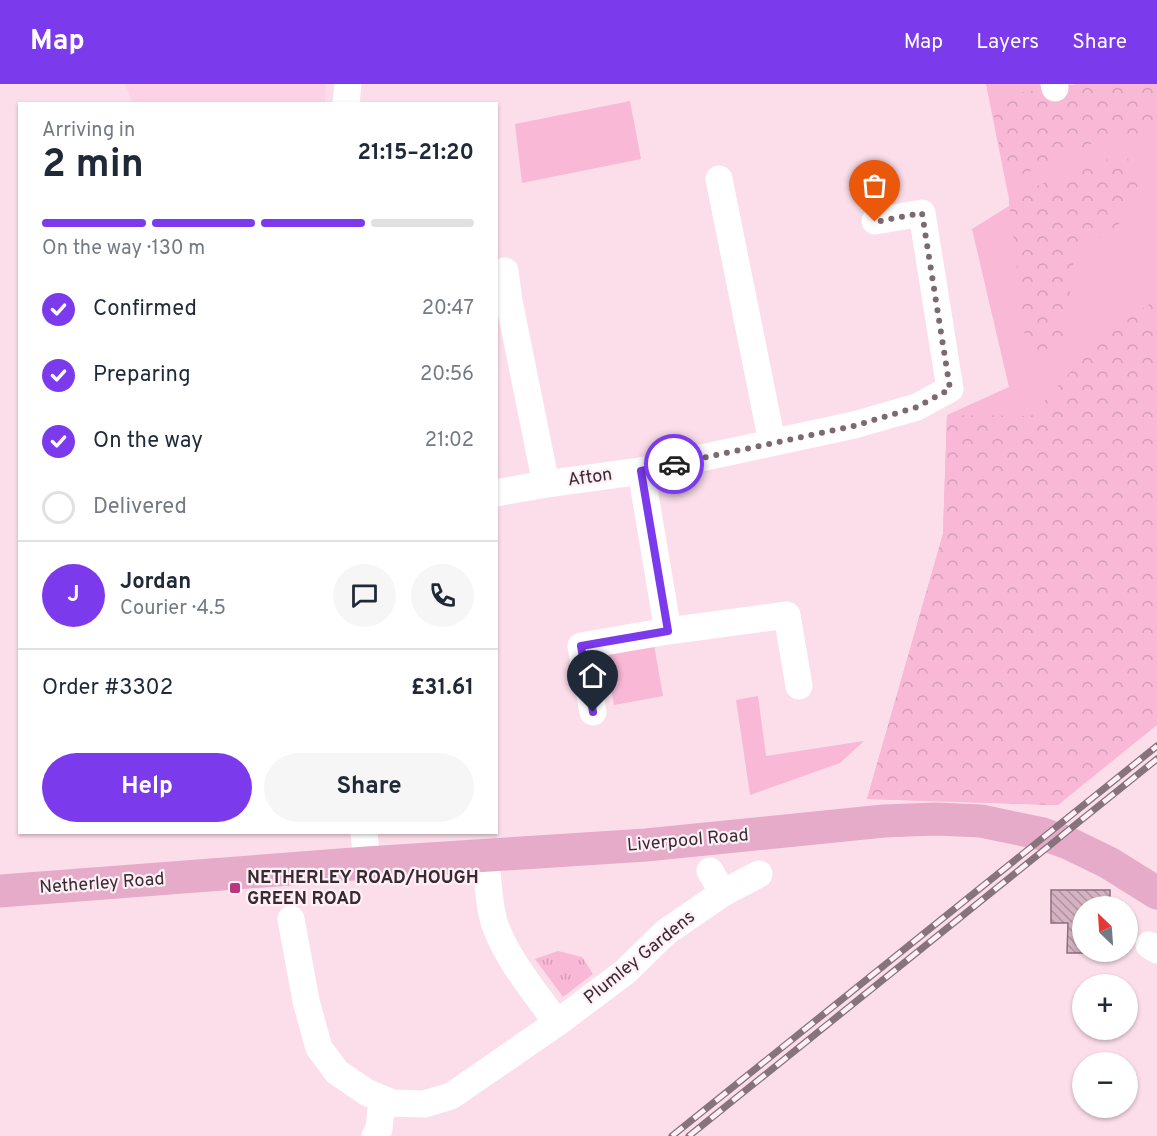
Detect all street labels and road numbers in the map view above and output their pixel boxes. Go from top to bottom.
street label: Afton [566,463,614,493]
street label: Liverpool Road [626,824,750,858]
street label: Netherley Road [39,868,165,900]
street label: Plumley Gardens [580,906,700,1010]

